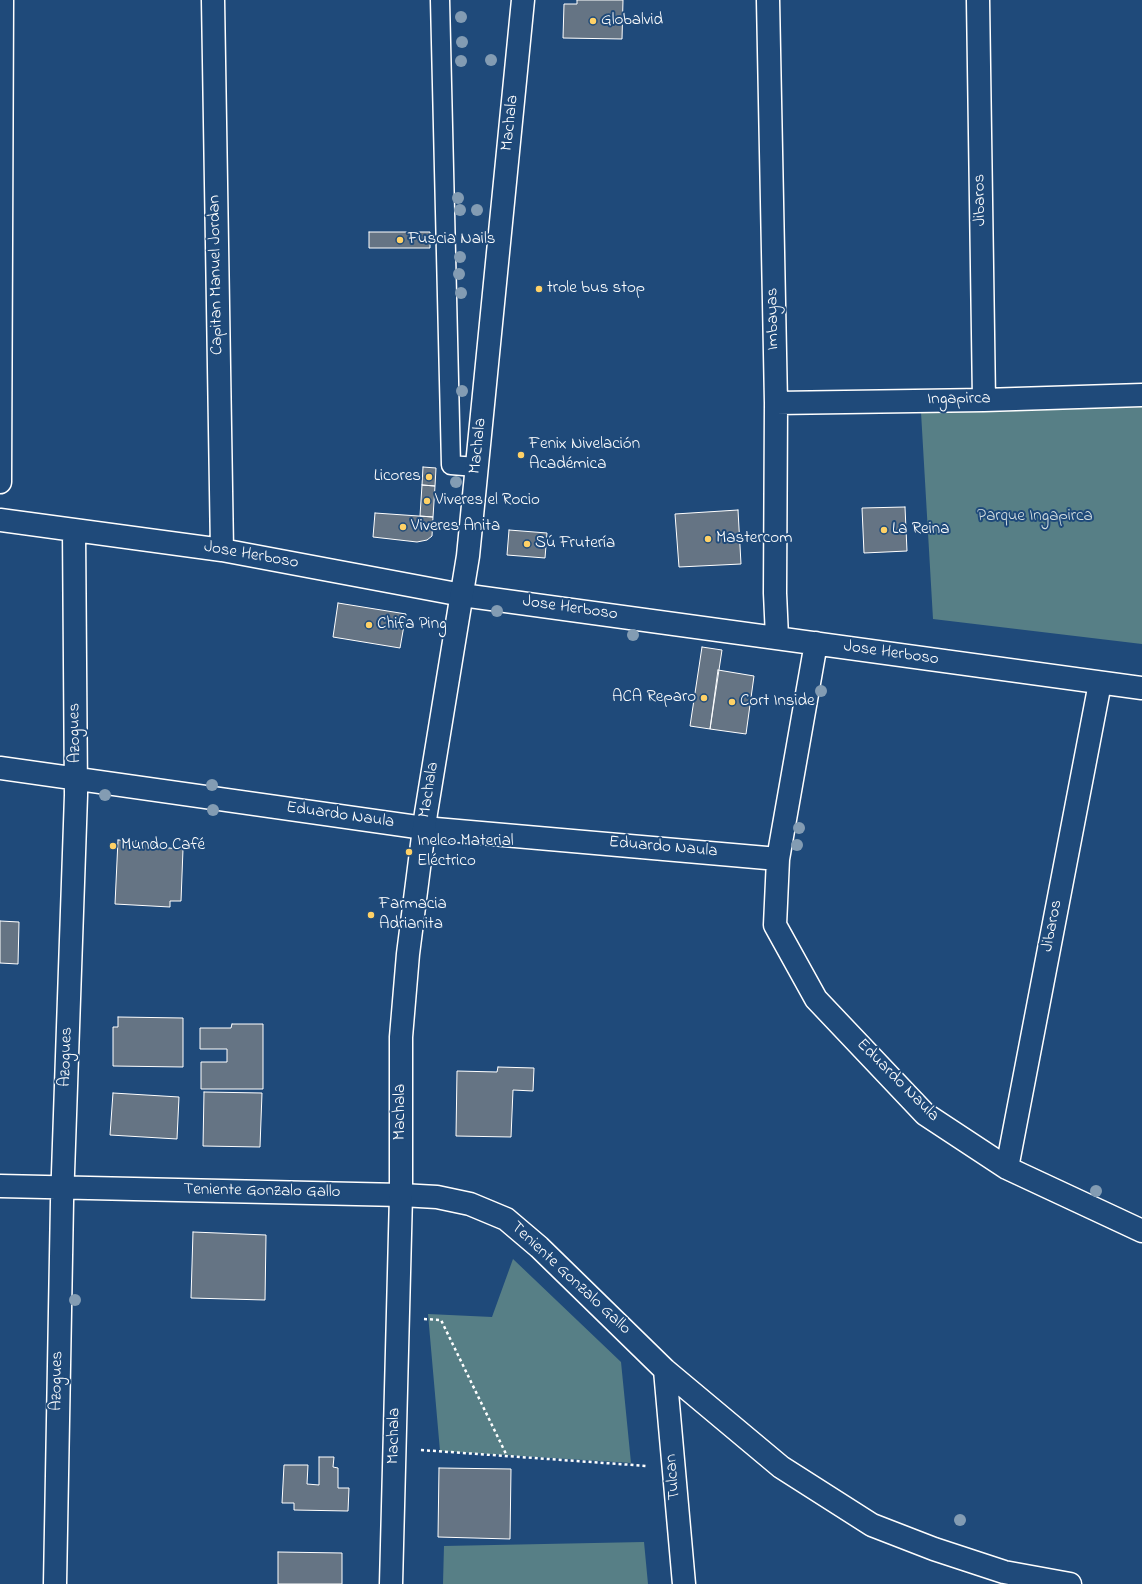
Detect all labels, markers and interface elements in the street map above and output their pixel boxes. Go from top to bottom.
place label: Globalvid [601,11,663,31]
marker: Globalvid [588,16,598,26]
street label: Machala [498,94,524,152]
street label: Jibaros [970,174,992,226]
street label: Capitan Manuel Jordan [205,195,229,355]
place label: Fuscia Nails [408,230,495,250]
marker: Fuscia Nails [395,235,405,245]
place label: trole bus stop [547,279,645,299]
marker: trole bus stop [534,284,544,294]
street label: Imbayas [763,288,785,350]
street label: Ingapirca [927,389,991,411]
street label: Machala [466,417,492,475]
place label: Fenix Nivelación Académica [529,435,640,475]
marker: Fenix Nivelación Académica [516,450,526,460]
place label: Licores [374,467,421,487]
marker: Licores [424,472,434,482]
place label: Viveres el Rocio [435,491,540,511]
marker: Viveres el Rocio [422,496,432,506]
park label: Parque Ingapirca [977,507,1093,527]
place label: Viveres Anita [411,517,500,537]
place label: La Reina [892,520,949,540]
marker: Viveres Anita [398,522,408,532]
marker: La Reina [879,525,889,535]
place label: Mastercom [716,529,792,549]
place label: Sú Frutería [535,534,615,554]
marker: Mastercom [703,534,713,544]
street label: Jose Herboso [202,538,300,574]
marker: Sú Frutería [522,539,532,549]
street label: Jose Herboso [521,592,619,626]
place label: Chifa Ping [377,615,447,635]
marker: Chifa Ping [364,620,374,630]
street label: Jose Herboso [842,637,940,671]
place label: ACA Reparo [612,688,696,708]
place label: Cort Inside [740,692,815,712]
marker: ACA Reparo [699,693,709,703]
marker: Cort Inside [727,697,737,707]
street label: Azogues [65,703,87,763]
street label: Machala [416,761,444,819]
street label: Eduardo Naula [285,798,395,834]
place label: Inelco Material Eléctrico [417,832,514,872]
street label: Eduardo Naula [608,833,718,863]
place label: Mundo Café [121,836,205,856]
marker: Mundo Café [108,841,118,851]
marker: Inelco Material Eléctrico [404,847,414,857]
place label: Farmacia Adrianita [379,895,447,935]
street label: Jibaros [1038,898,1068,954]
marker: Farmacia Adrianita [366,910,376,920]
street label: Azogues [56,1027,78,1087]
street label: Eduardo Naula [851,1035,943,1127]
street label: Machala [391,1084,411,1140]
street label: Teniente Gonzalo Gallo [183,1180,341,1204]
street label: Teniente Gonzalo Gallo [506,1218,634,1340]
street label: Azogues [47,1351,69,1411]
street label: Machala [384,1408,406,1464]
street label: Tulcan [662,1453,686,1501]

